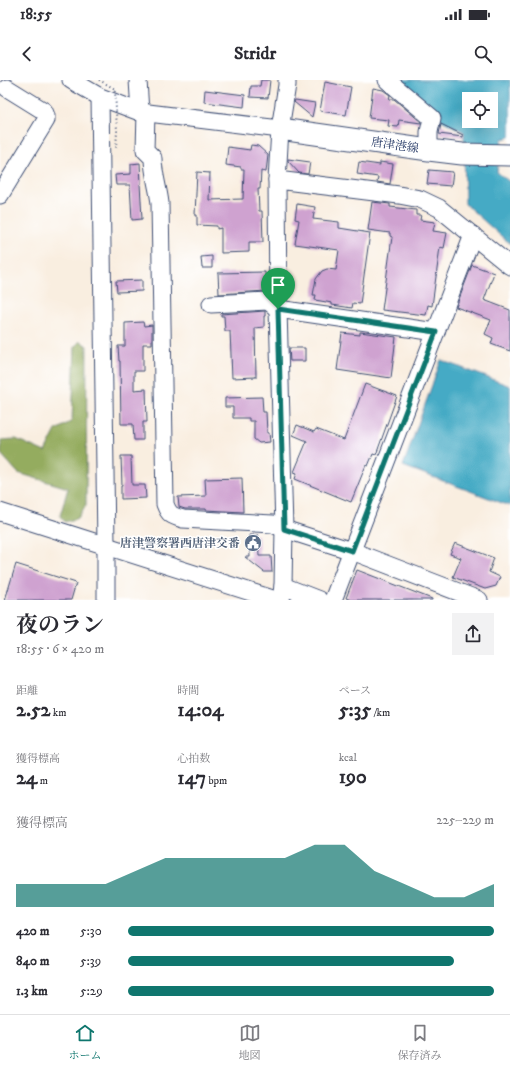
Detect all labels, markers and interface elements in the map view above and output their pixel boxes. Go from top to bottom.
text: 18:55 [20,5,52,24]
icon: back [16,43,38,65]
text: Stridr [234,43,276,65]
icon: search [472,43,494,65]
map controls [462,92,498,128]
button: locate [462,92,498,128]
street label: 唐津港線 [370,135,420,156]
pin [261,268,295,309]
icon: arrive [267,274,289,296]
public building icon: 唐津警察署西唐津交番 [243,533,263,553]
place label: 唐津警察署西唐津交番 [120,536,240,551]
text: 夜のラン [16,612,104,639]
button: share [452,613,494,655]
text: 18:55 · 6 × 420 m [16,641,104,657]
text: 距離 [16,684,38,698]
text: 時間 [177,684,199,698]
text: ペース [339,684,371,698]
text: 2.52 [16,698,50,723]
text: 14:04 [177,698,224,723]
text: 5:35 [339,698,371,723]
text: km [50,706,66,720]
text: /km [371,706,390,720]
text: kcal [339,751,357,765]
text: 獲得標高 [16,752,60,766]
text: 心拍数 [177,752,210,766]
text: 190 [339,765,367,790]
text: 24 [16,766,37,791]
text: 147 [177,766,206,791]
text: m [37,774,48,788]
text: bpm [206,774,227,788]
text: 225–229 m [436,812,494,828]
text: 獲得標高 [16,815,68,831]
text: 420 m [16,923,49,939]
text: 5:30 [80,923,102,939]
text: 840 m [16,953,50,969]
text: 5:39 [80,953,101,969]
text: 1.3 km [16,983,48,999]
text: 5:29 [80,983,103,999]
tab: ホーム [69,1022,102,1063]
tab: 地図 [239,1022,261,1063]
tab: 保存済み [398,1022,442,1063]

